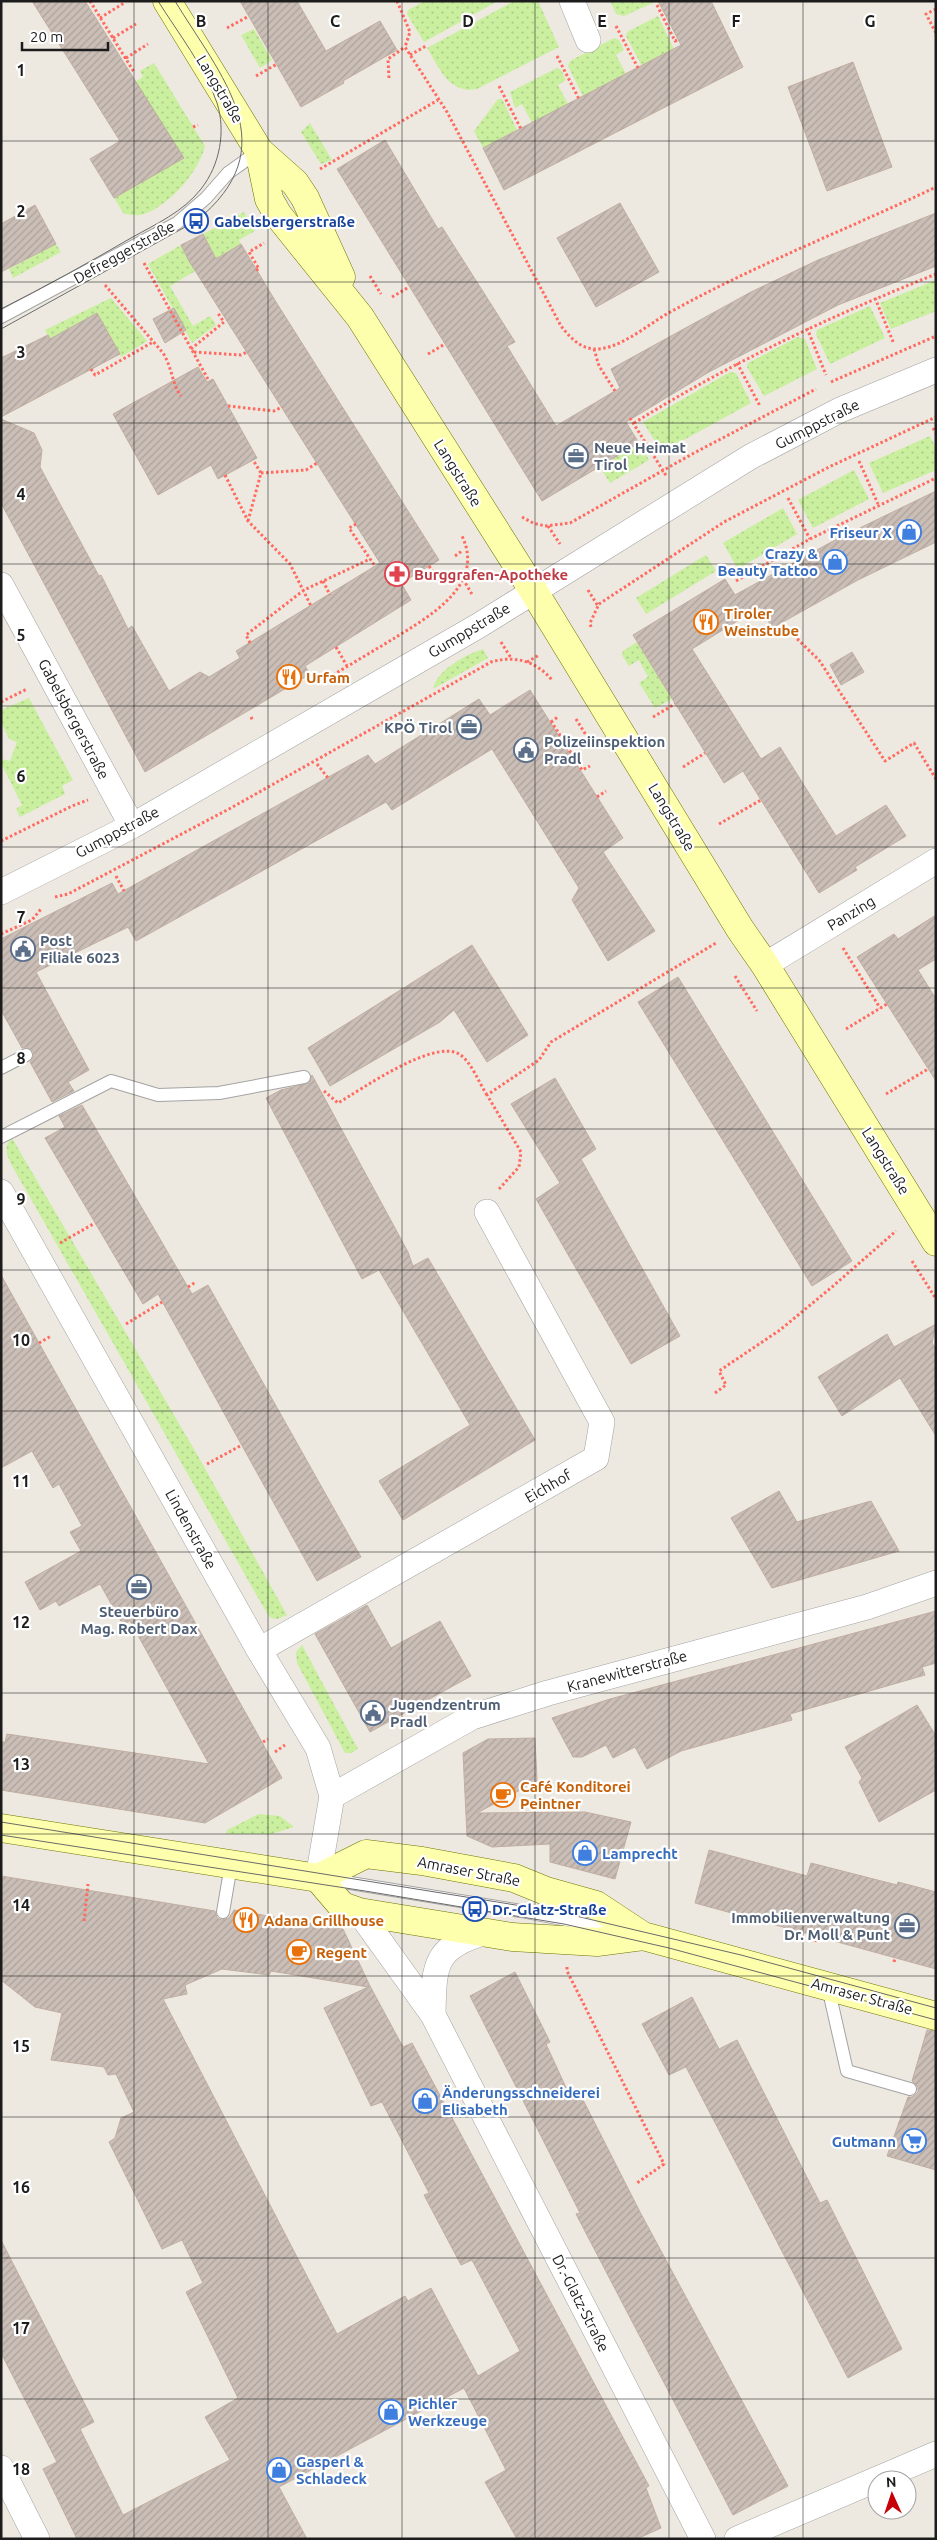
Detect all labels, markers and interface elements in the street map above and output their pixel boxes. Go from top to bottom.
text: B [196,12,206,30]
text: C [330,12,340,30]
text: D [462,12,474,30]
text: E [597,12,607,30]
text: F [732,12,741,30]
text: G [864,12,876,30]
scale bar [22,20,109,52]
text: 20 m [30,28,63,45]
street label: Langstraße [193,52,247,126]
text: 1 [16,61,26,79]
text: 2 [16,202,26,220]
bus stop icon: Gabelsbergerstraße [183,208,209,234]
place label: Gabelsbergerstraße [214,213,355,230]
street label: Defreggerstraße [71,217,177,287]
text: 3 [16,343,26,361]
street label: Gumppstraße [772,396,862,452]
street label: Langstraße [431,436,485,510]
place label: Neue Heimat Tirol [594,439,687,473]
office icon: Neue Heimat Tirol [563,443,589,469]
text: 4 [16,485,26,503]
shop icon: Friseur X [896,519,922,545]
place label: Friseur X [829,524,892,541]
place label: Crazy & Beauty Tattoo [717,545,819,579]
shop icon: Crazy & Beauty Tattoo [822,549,848,575]
pharmacy icon: Burggrafen-Apotheke [384,561,410,587]
place label: Burggrafen-Apotheke [414,566,568,583]
street label: Gumppstraße [425,599,513,661]
place label: Tiroler Weinstube [724,605,799,639]
restaurant icon: Tiroler Weinstube [693,609,719,635]
text: 5 [16,626,26,644]
street label: Gabelsbergerstraße [35,656,113,782]
restaurant icon: Urfam [276,664,302,690]
place label: Urfam [306,669,350,686]
office icon: KPÖ Tirol [456,714,482,740]
place label: KPÖ Tirol [384,719,452,736]
place label: Polizeiinspektion Pradl [544,733,665,767]
public building icon: Polizeiinspektion Pradl [513,737,539,763]
text: 6 [16,767,26,785]
street label: Langstraße [645,780,699,854]
street label: Gumppstraße [72,803,162,861]
street label: Panzing [824,892,878,934]
text: 7 [16,908,26,926]
place label: Post Filiale 6023 [40,932,120,966]
public building icon: Post Filiale 6023 [10,936,36,962]
text: 8 [16,1049,26,1067]
street label: Langstraße [859,1124,913,1198]
text: 9 [16,1190,26,1208]
text: 10 [12,1331,30,1349]
street label: Eichhof [522,1466,574,1506]
text: 11 [12,1472,30,1490]
street label: Lindenstraße [162,1486,220,1572]
office icon: Steuerbüro Mag. Robert Dax [126,1574,152,1600]
place label: Steuerbüro Mag. Robert Dax [80,1603,198,1637]
text: 12 [12,1613,30,1631]
street label: Kranewitterstraße [565,1647,689,1695]
place label: Jugendzentrum Pradl [390,1696,501,1730]
public building icon: Jugendzentrum Pradl [360,1700,386,1726]
text: 13 [12,1755,30,1773]
place label: Café Konditorei Peintner [520,1778,631,1812]
cafe icon: Café Konditorei Peintner [490,1782,516,1808]
shop icon: Lamprecht [572,1840,598,1866]
place label: Lamprecht [602,1845,678,1862]
street label: Amraser Straße [416,1853,522,1889]
text: 14 [12,1896,30,1914]
bus stop icon: Dr.-Glatz-Straße [462,1896,488,1922]
place label: Dr.-Glatz-Straße [492,1901,607,1918]
restaurant icon: Adana Grillhouse [233,1907,259,1933]
place label: Immobilienverwaltung Dr. Moll & Punt [731,1909,891,1943]
place label: Adana Grillhouse [264,1912,384,1929]
office icon: Immobilienverwaltung Dr. Moll & Punt [894,1913,920,1939]
cafe icon: Regent [286,1939,312,1965]
place label: Regent [316,1944,367,1961]
street label: Amraser Straße [809,1974,915,2018]
text: 15 [12,2037,30,2055]
place label: Änderungsschneiderei Elisabeth [442,2084,600,2118]
shop icon: Änderungsschneiderei Elisabeth [412,2088,438,2114]
supermarket icon: Gutmann [901,2128,927,2154]
place label: Gutmann [832,2133,896,2150]
text: 16 [12,2178,30,2196]
street label: Dr.-Glatz-Straße [549,2252,613,2354]
text: 17 [12,2319,30,2337]
place label: Pichler Werkzeuge [408,2395,487,2429]
shop icon: Pichler Werkzeuge [378,2399,404,2425]
place label: Gasperl & Schladeck [296,2453,368,2487]
shop icon: Gasperl & Schladeck [266,2457,292,2483]
text: 18 [12,2460,30,2478]
north arrow [867,2470,917,2520]
text: N [886,2474,897,2490]

